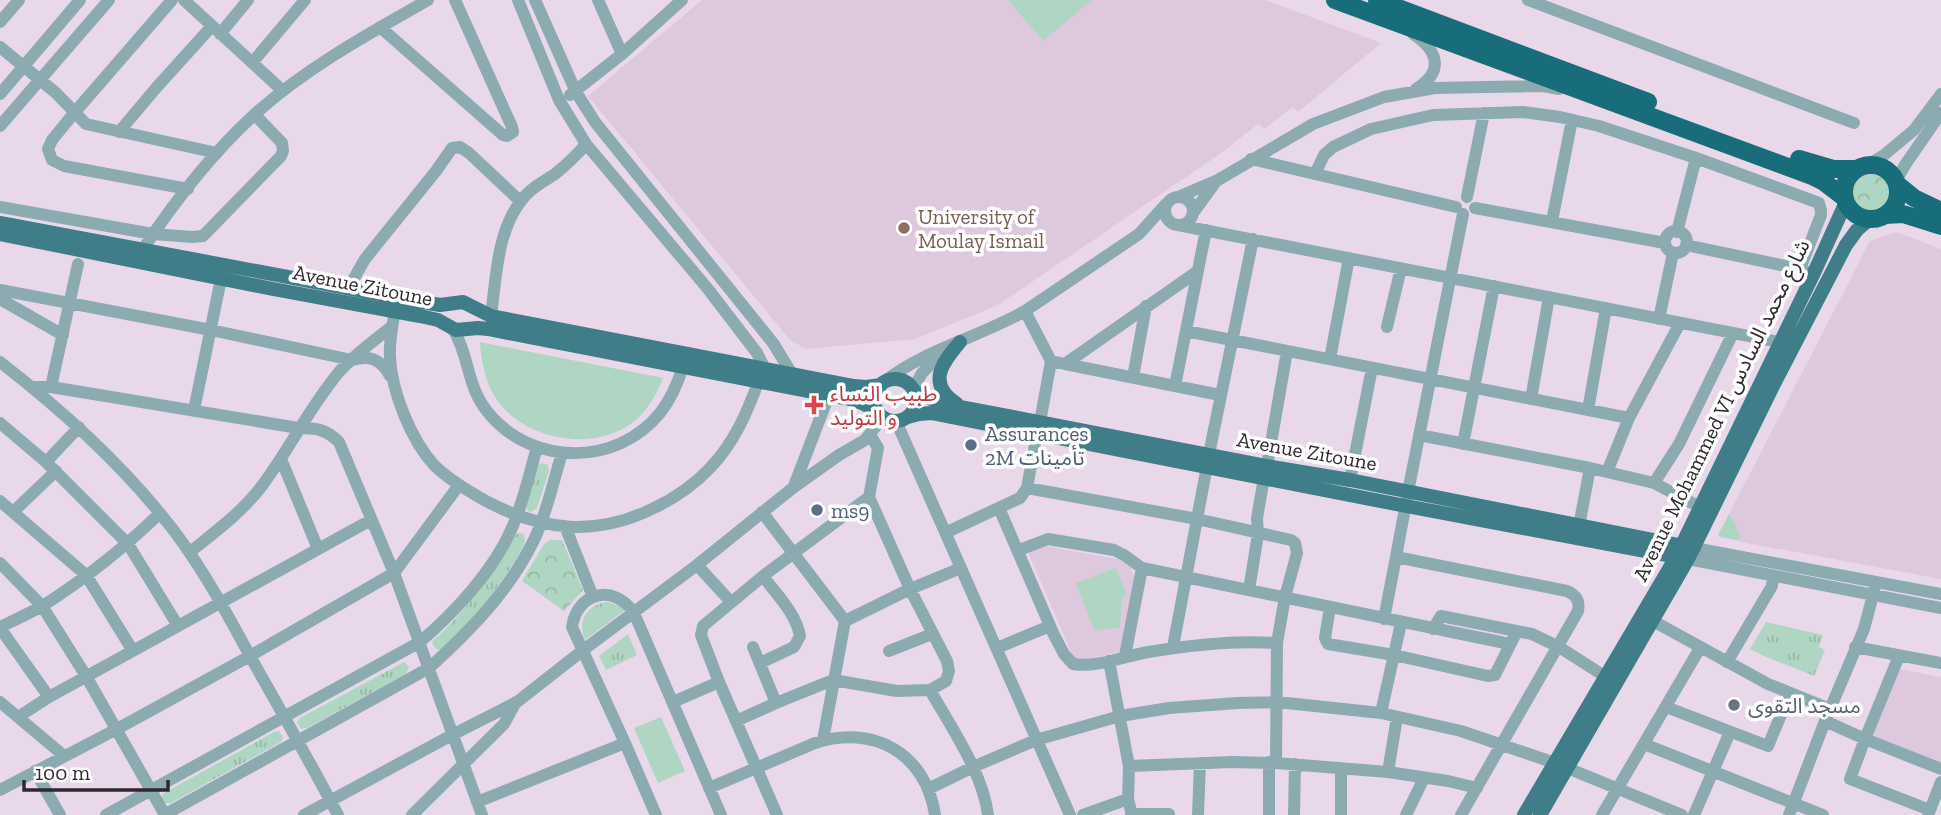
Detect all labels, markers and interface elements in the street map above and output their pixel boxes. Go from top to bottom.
place label: University of Moulay Ismail [918,204,1045,253]
marker: University of Moulay Ismail [896,220,912,236]
street label: Avenue Mohammed VI شارع محمد السادس [1627,235,1818,586]
street label: Avenue Zitoune [291,259,435,311]
place label: طبيب النساء و التوليد [830,381,937,430]
marker: طبيب النساء و التوليد [804,395,824,415]
place label: Assurances 2M تأمينات [985,421,1089,470]
street label: Avenue Zitoune [1235,426,1379,476]
marker: Assurances 2M تأمينات [963,437,979,453]
place label: ms9 [831,498,869,523]
marker: ms9 [809,502,825,518]
place label: مسجد التقوى [1748,693,1861,718]
marker: مسجد التقوى [1726,697,1742,713]
scale bar [24,748,168,792]
text: 100 m [35,760,90,785]

